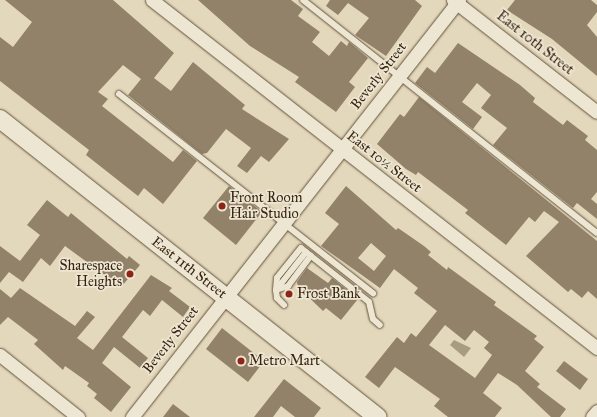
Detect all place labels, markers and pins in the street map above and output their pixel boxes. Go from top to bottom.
place label: Front Room Hair Studio [230,190,302,222]
marker: Front Room Hair Studio [217,201,227,211]
place label: Sharespace Heights [60,258,122,290]
marker: Sharespace Heights [125,269,135,279]
place label: Frost Bank [297,286,360,302]
marker: Frost Bank [284,289,294,299]
place label: Metro Mart [249,353,320,369]
marker: Metro Mart [236,356,246,366]

